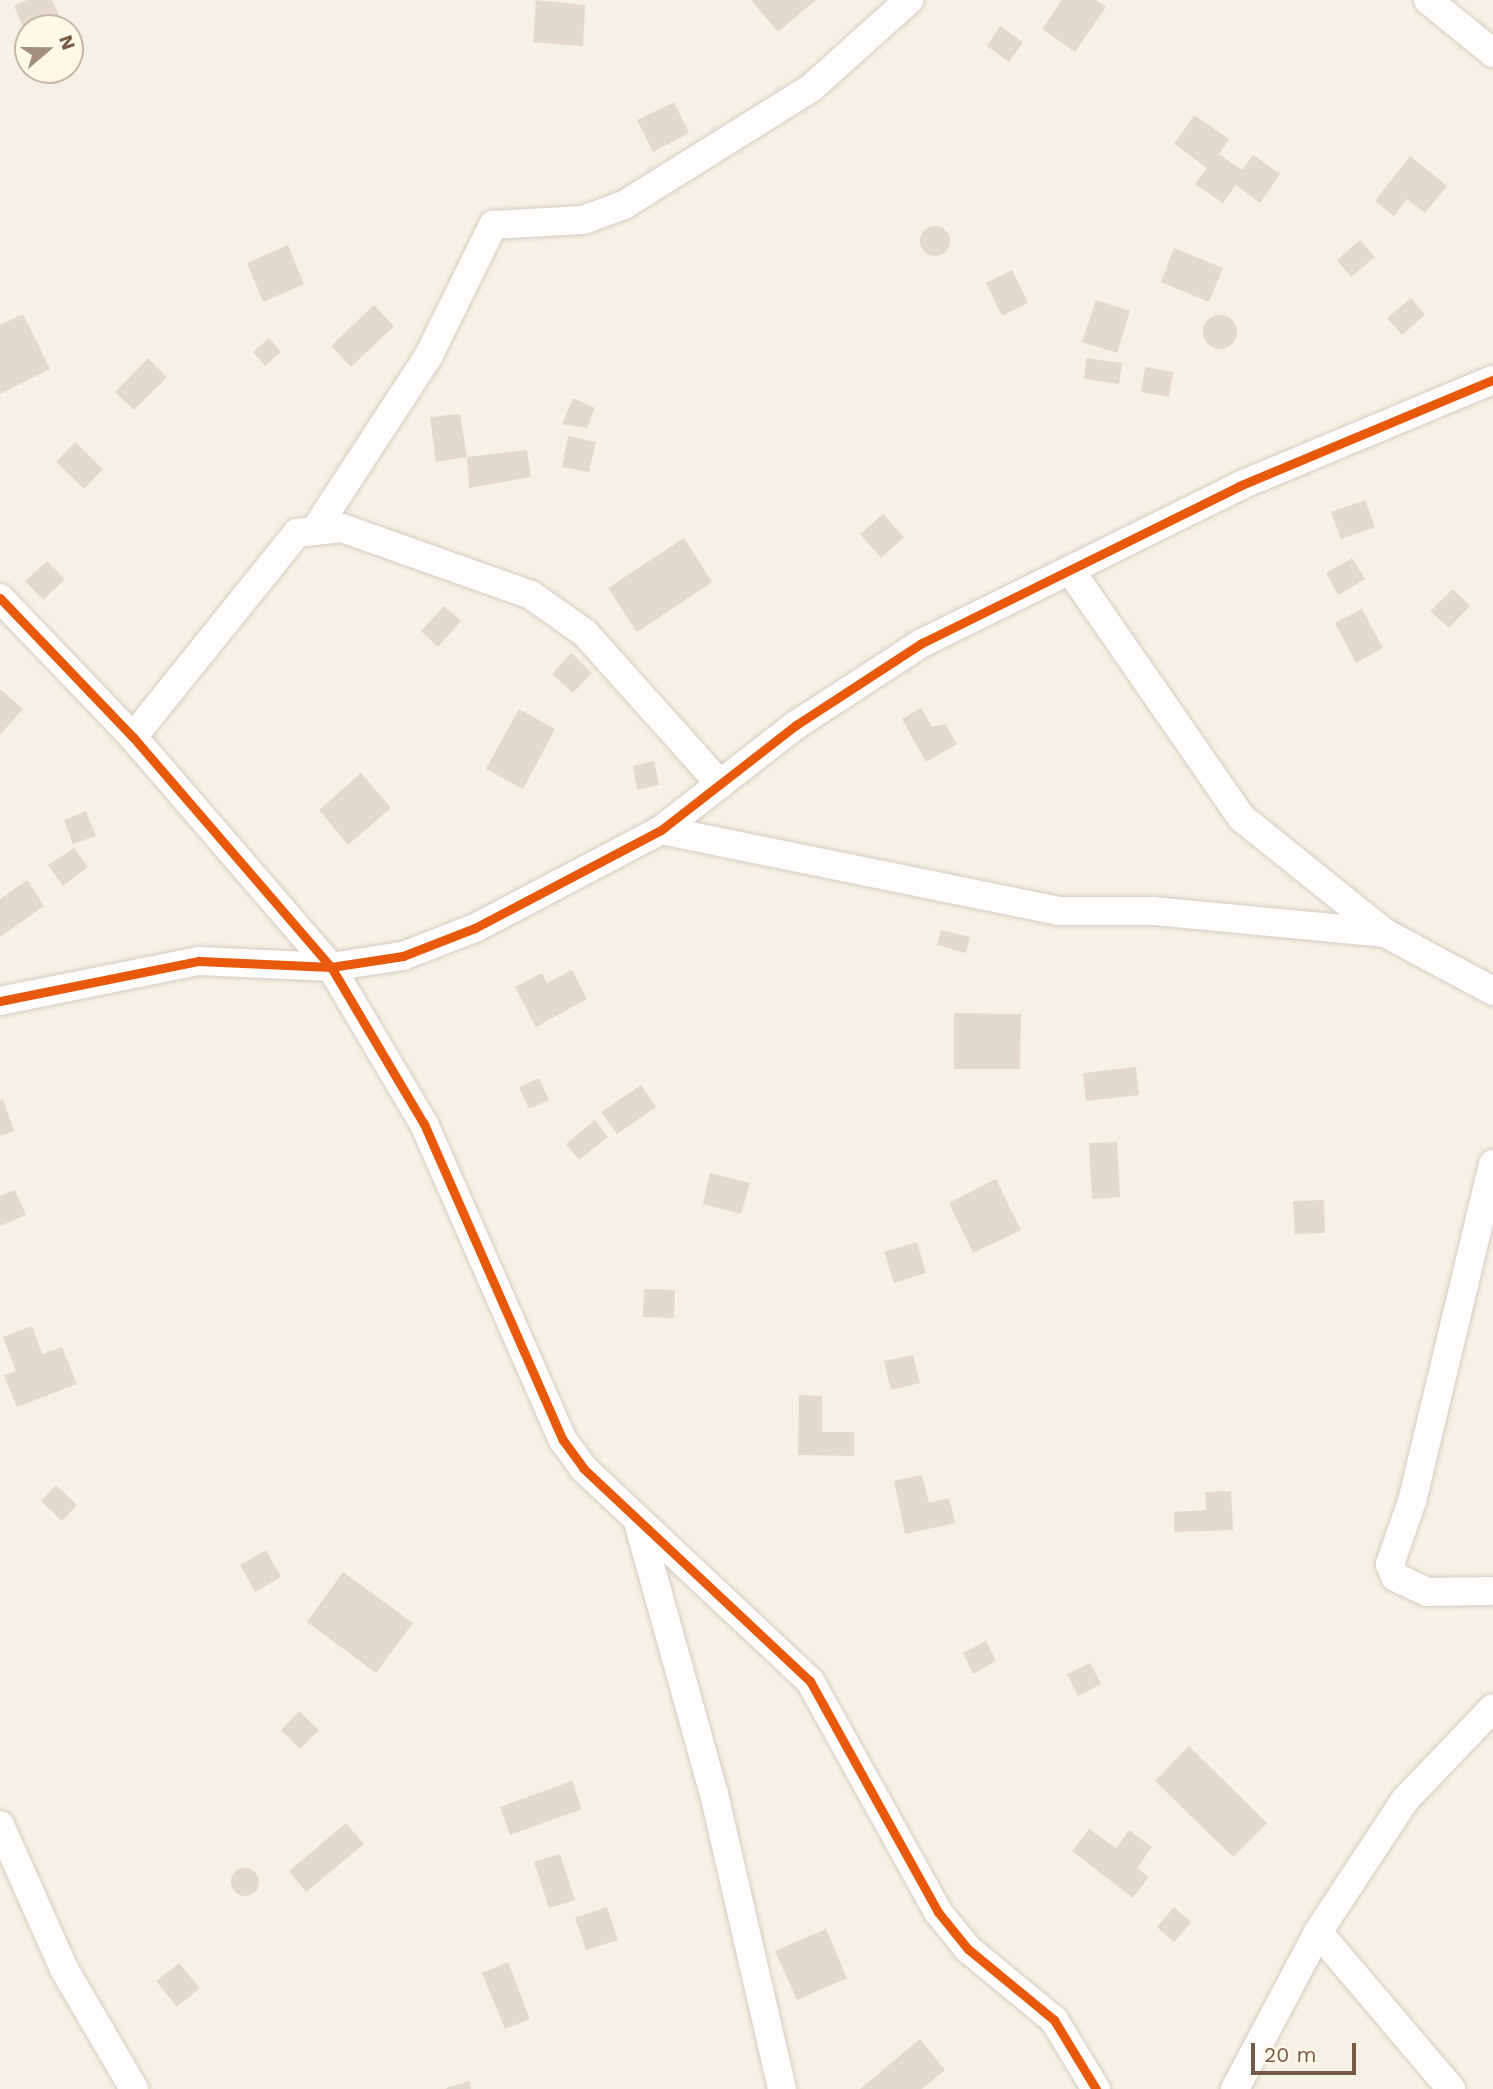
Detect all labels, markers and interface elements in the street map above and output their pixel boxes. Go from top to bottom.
north arrow [14,14,84,84]
text: N [54,32,81,53]
scale bar [1255,2030,1360,2074]
text: 20 m [1264,2042,1316,2067]

